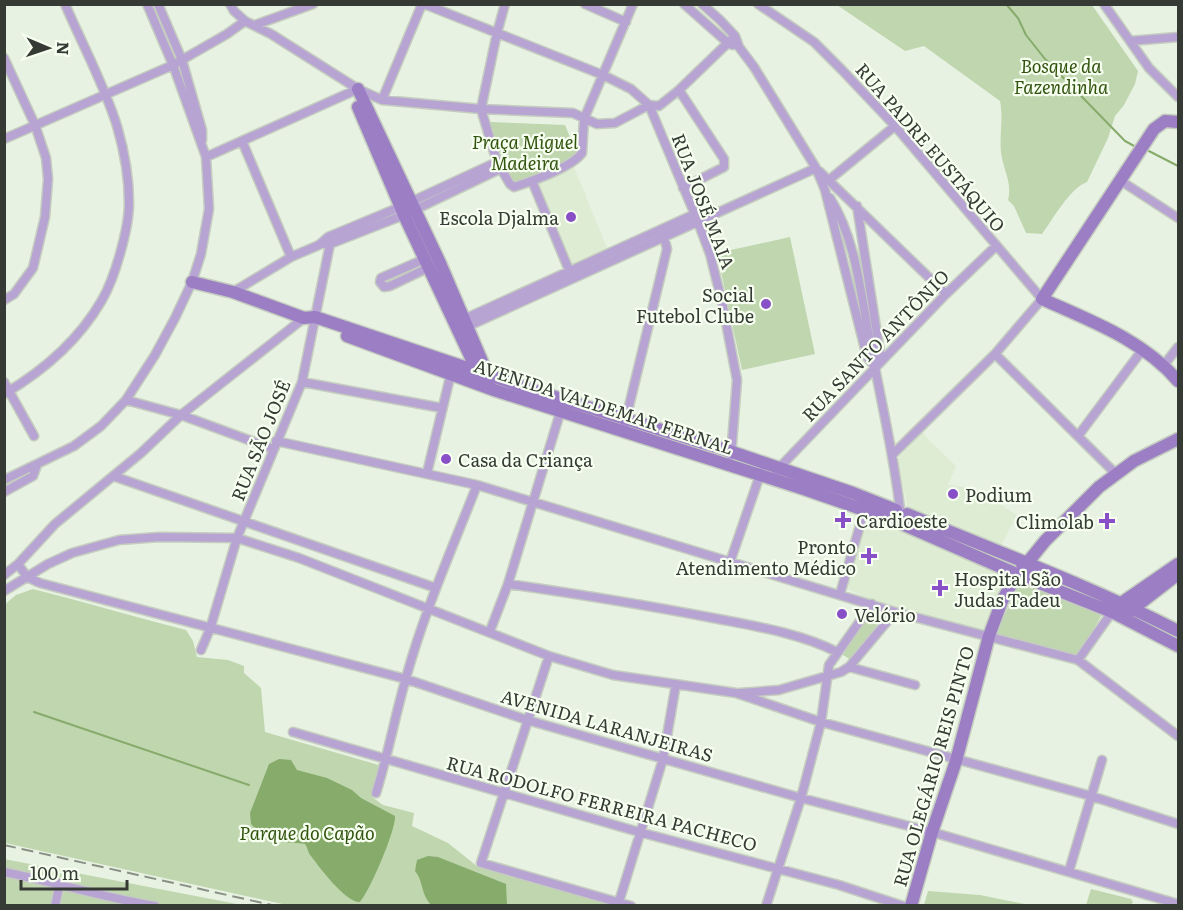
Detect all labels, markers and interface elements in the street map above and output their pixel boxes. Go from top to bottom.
north arrow [18,18,78,78]
text: N [52,41,76,56]
park label: Bosque da Fazendinha [1014,52,1109,100]
street label: RUA PADRE EUSTÁQUIO [850,56,1012,238]
park label: Praça Miguel Madeira [472,128,579,176]
street label: RUA JOSÉ MAIA [666,129,742,273]
place label: Escola Djalma [439,204,559,231]
marker: Escola Djalma [564,210,578,224]
street label: RUA SANTO ANTÔNIO [795,263,955,427]
place label: Social Futebol Clube [636,281,754,329]
marker: Social Futebol Clube [759,297,773,311]
street label: AVENIDA VALDEMAR FERNAL [471,351,737,461]
street label: RUA SÃO JOSÉ [223,375,297,505]
place label: Casa da Criança [458,446,593,473]
marker: Casa da Criança [439,452,453,466]
place label: Podium [965,481,1032,508]
marker: Podium [946,487,960,501]
place label: Cardioeste [856,507,947,534]
place label: Climolab [1016,508,1094,535]
marker: Cardioeste [834,511,852,529]
marker: Climolab [1098,512,1116,530]
place label: Pronto Atendimento Médico [676,533,856,581]
marker: Pronto Atendimento Médico [860,547,878,565]
place label: Hospital São Judas Tadeu [954,565,1061,613]
marker: Hospital São Judas Tadeu [931,579,949,597]
place label: Velório [854,601,916,628]
marker: Velório [835,607,849,621]
street label: RUA OLEGÁRIO REIS PINTO [886,642,980,890]
street label: AVENIDA LARANJEIRAS [498,682,716,768]
street label: RUA RODOLFO FERREIRA PACHECO [444,748,760,858]
park label: Parque do Capão [239,819,375,846]
scale bar [21,853,128,891]
text: 100 m [30,859,79,886]

